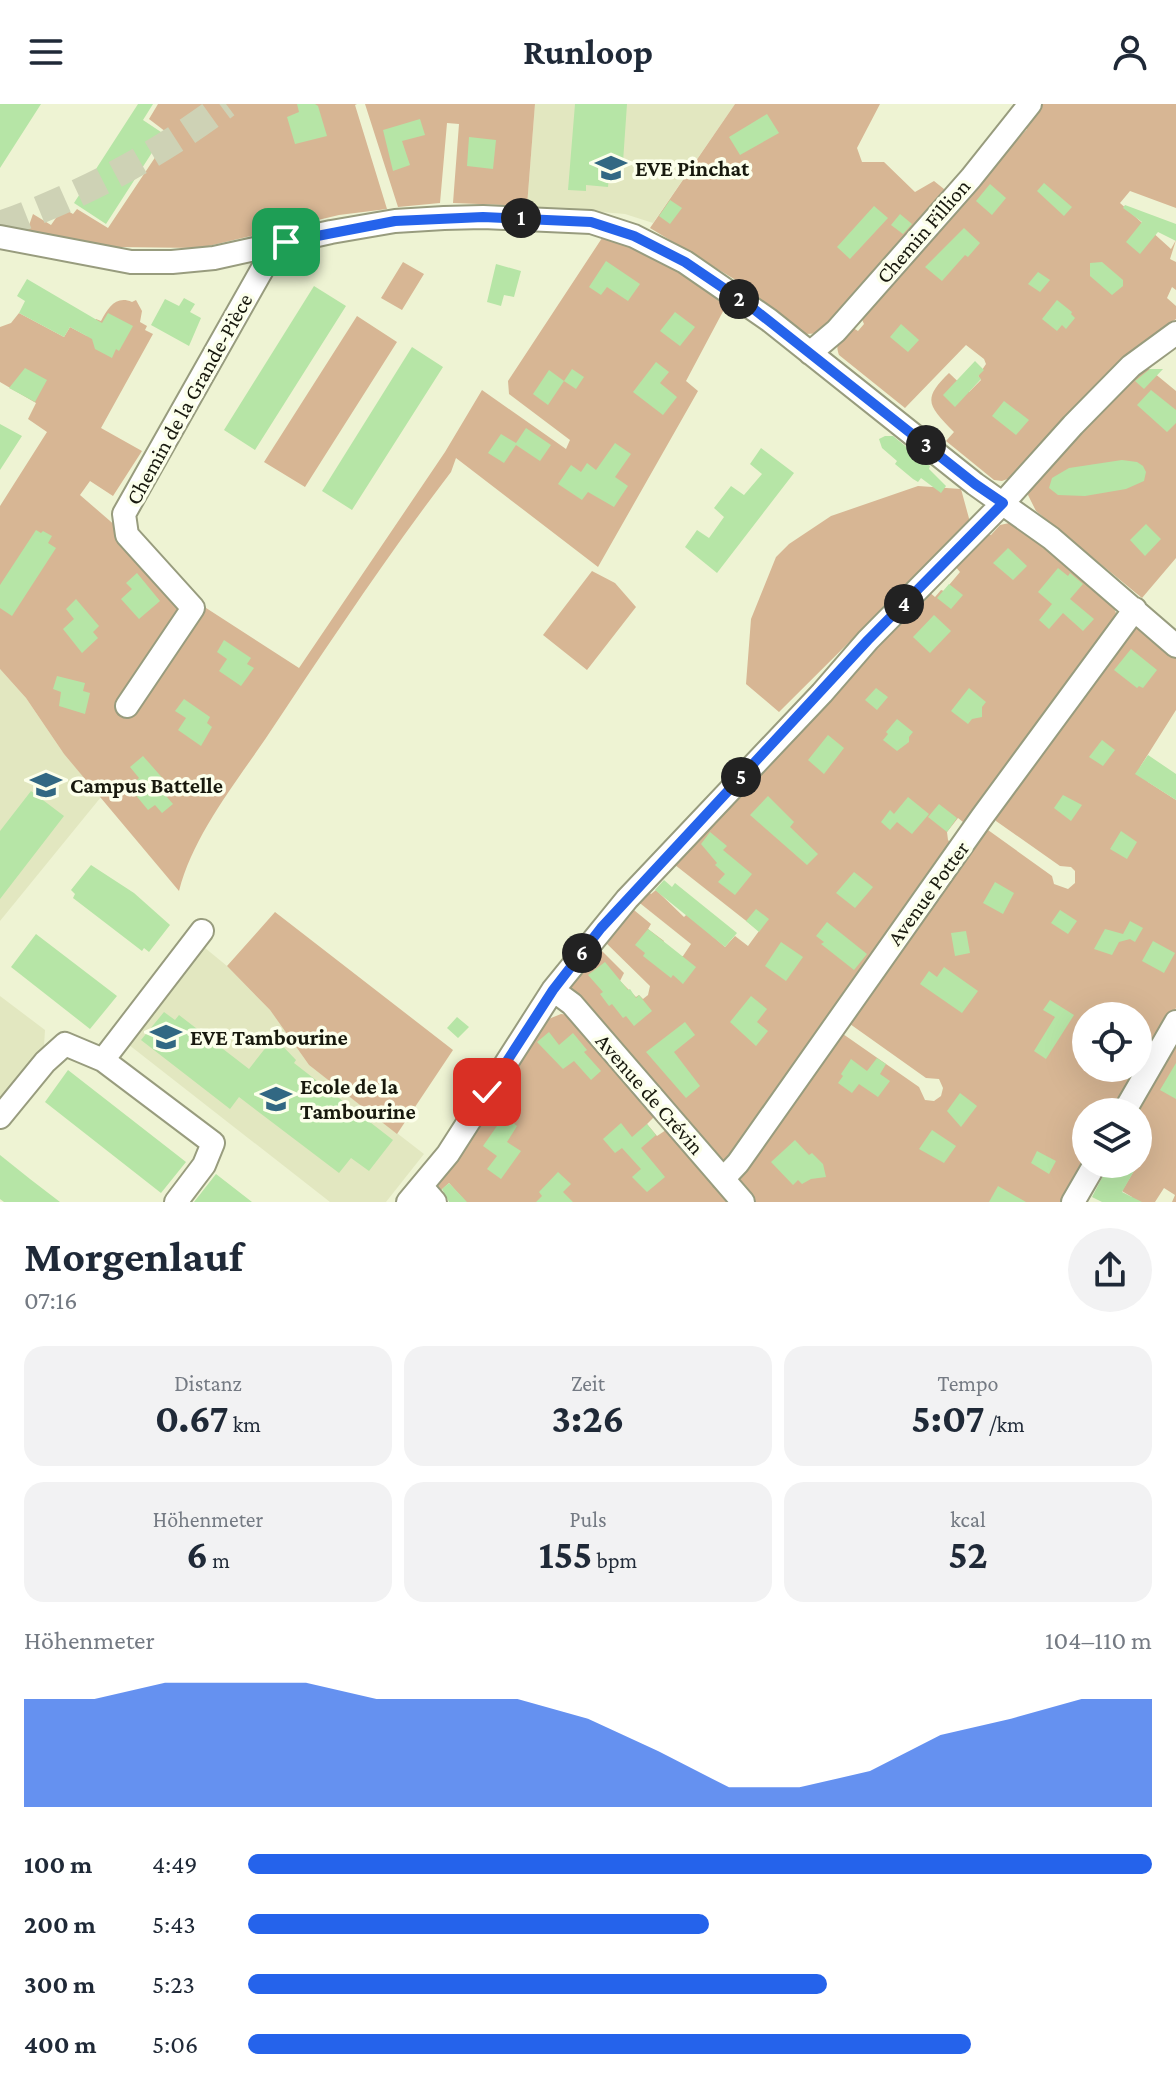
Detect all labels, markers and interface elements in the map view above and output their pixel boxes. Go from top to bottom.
icon: menu [24,30,68,74]
icon: person [1108,30,1152,74]
text: Runloop [523,32,653,72]
school or university icon: EVE Pinchat [594,151,628,185]
place label: EVE Pinchat [635,156,750,181]
street label: Chemin Fillion [871,173,975,288]
pin: 1 [501,198,541,238]
text: 1 [517,205,525,230]
pin [252,208,320,276]
icon: arrive [264,220,308,264]
pin: 2 [719,279,759,319]
text: 2 [733,286,745,311]
street label: Chemin de la Grande-Pièce [121,289,257,509]
pin: 3 [906,425,946,465]
text: 3 [921,432,931,457]
pin: 4 [884,584,924,624]
text: 4 [898,591,910,616]
pin: 5 [721,757,761,797]
text: 5 [736,764,746,789]
school or university icon: Campus Battelle [29,768,63,802]
place label: Campus Battelle [70,773,223,798]
street label: Avenue Potter [882,836,974,950]
pin: 6 [562,933,602,973]
text: 6 [576,940,588,965]
map controls [1072,1002,1152,1178]
button: locate [1072,1002,1152,1082]
school or university icon: EVE Tambourine [149,1020,183,1054]
place label: EVE Tambourine [190,1025,348,1050]
street label: Avenue de Crévin [591,1028,709,1160]
pin [453,1058,521,1126]
icon: check [465,1070,509,1114]
place label: Ecole de la Tambourine [300,1074,416,1124]
school or university icon: Ecole de la Tambourine [259,1082,293,1116]
button: layers [1072,1098,1152,1178]
button: share [1068,1228,1152,1312]
text: Morgenlauf [24,1232,243,1280]
text: 07:16 [24,1286,77,1315]
text: Distanz [174,1371,242,1396]
text: Zeit [571,1371,605,1396]
text: Tempo [938,1371,998,1396]
text: 0.67 [155,1396,229,1441]
text: 3:26 [552,1396,624,1441]
text: 5:07 [911,1396,985,1441]
text: km [229,1412,261,1437]
text: /km [985,1412,1025,1437]
text: Höhenmeter [153,1507,263,1532]
text: Puls [569,1507,607,1532]
text: kcal [950,1507,986,1532]
text: 6 [186,1532,208,1577]
text: 155 [539,1532,592,1577]
text: 52 [948,1532,988,1577]
text: m [208,1548,230,1573]
text: bpm [592,1548,637,1573]
text: Höhenmeter [24,1626,155,1655]
text: 104–110 m [1045,1626,1152,1655]
text: 100 m [24,1850,92,1879]
text: 4:49 [152,1850,197,1879]
text: 200 m [24,1910,96,1939]
text: 5:43 [152,1910,196,1939]
text: 300 m [24,1970,95,1999]
text: 5:23 [152,1970,195,1999]
text: 400 m [24,2030,97,2059]
text: 5:06 [152,2030,198,2059]

